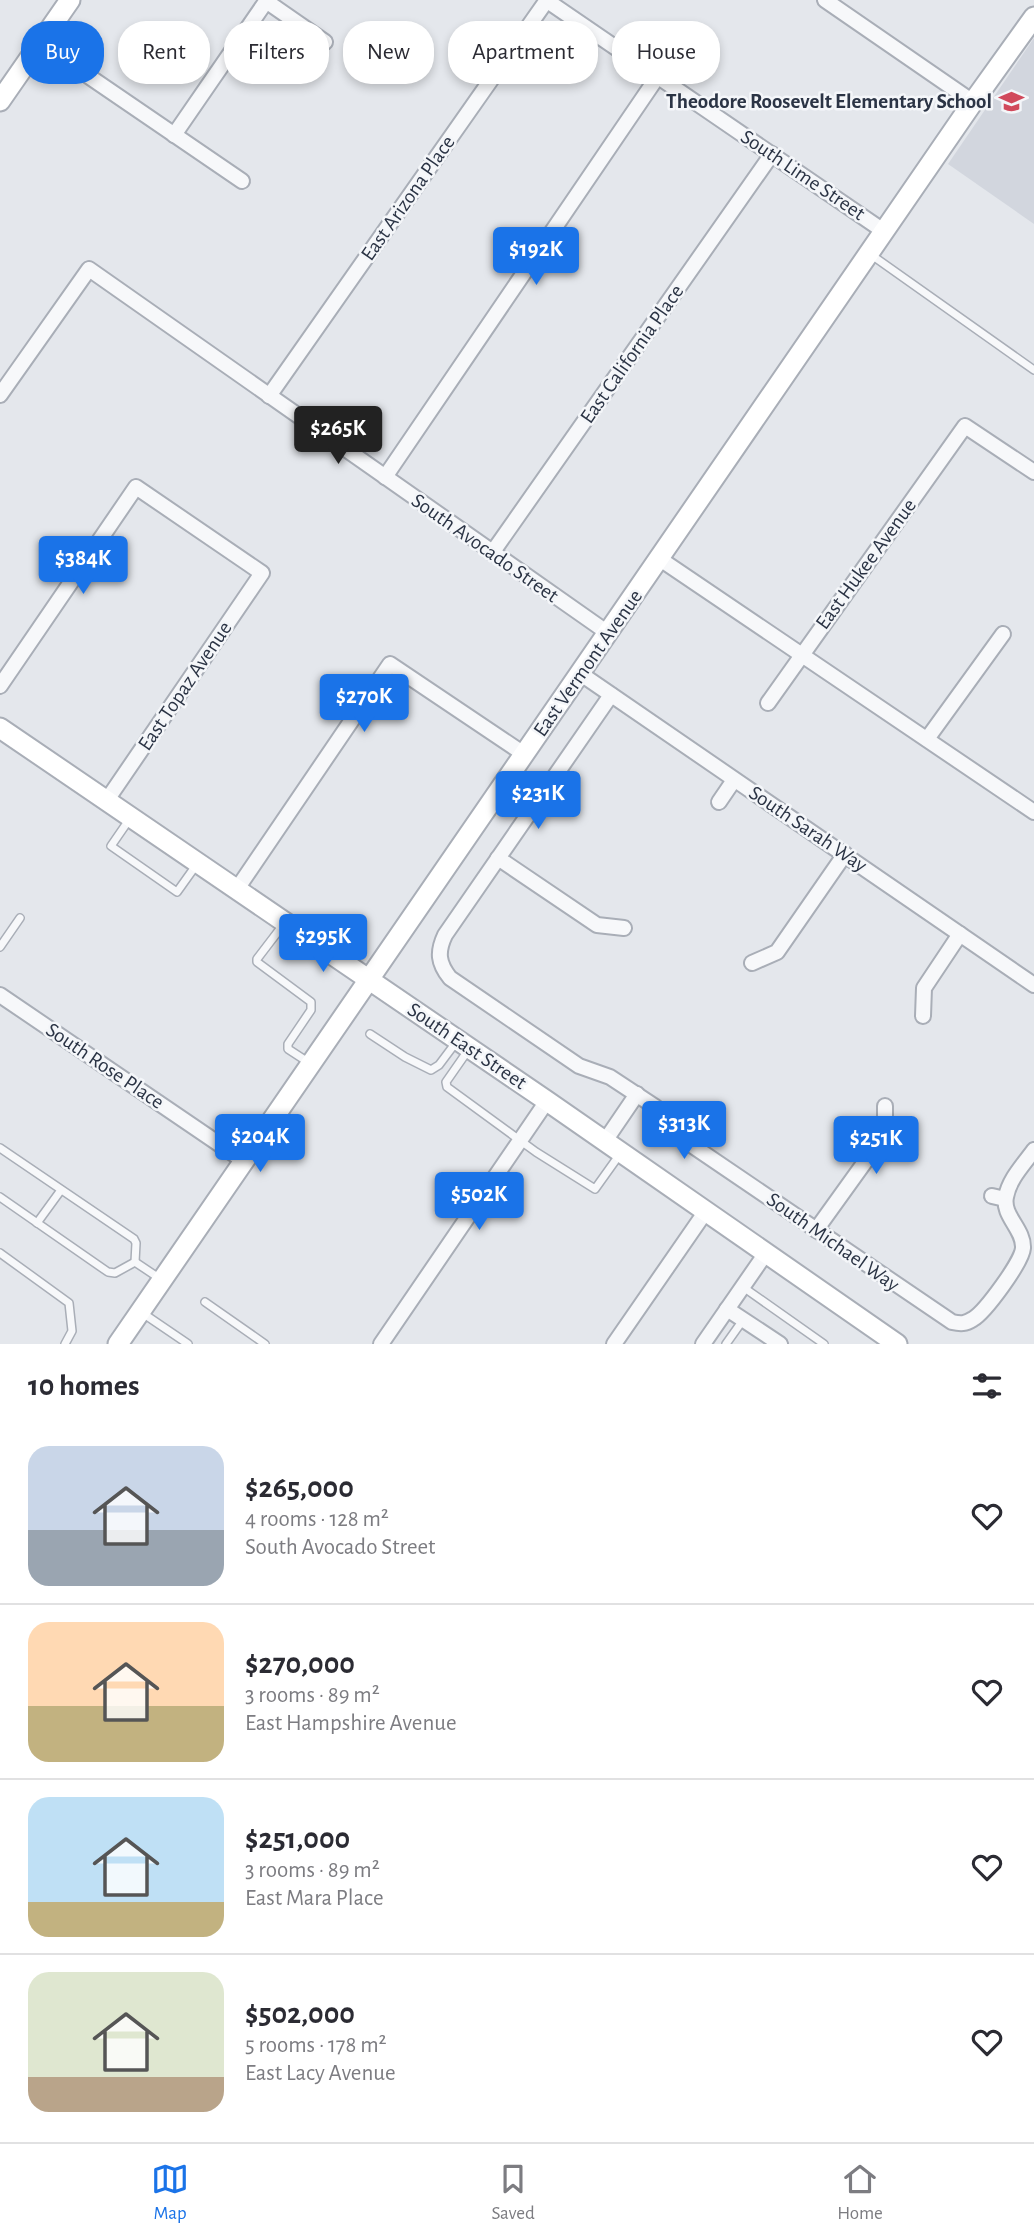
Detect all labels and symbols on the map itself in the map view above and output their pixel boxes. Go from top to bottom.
school or university icon: Theodore Roosevelt Elementary School [998,87,1026,115]
place label: Theodore Roosevelt Elementary School [666,91,992,112]
street label: South Lime Street [737,126,869,224]
street label: East Arizona Place [357,132,459,264]
pin: $192K [487,228,585,287]
street label: East California Place [576,281,688,427]
pin: $265K [289,406,387,466]
street label: South Avocado Street [408,490,562,607]
street label: East Hukee Avenue [812,495,920,633]
pin: $384K [34,536,132,596]
street label: East Vermont Avenue [530,586,646,740]
street label: East Topaz Avenue [134,618,236,754]
pin: $270K [315,674,413,734]
pin: $231K [489,772,587,831]
street label: South Sarah Way [745,782,871,876]
pin: $295K [274,914,372,974]
street label: South East Street [404,999,530,1094]
street label: South Rose Place [42,1019,168,1113]
pin: $313K [635,1102,733,1161]
pin: $204K [211,1114,309,1174]
pin: $251K [827,1116,925,1176]
pin: $502K [430,1172,528,1232]
street label: South Michael Way [763,1189,903,1295]

